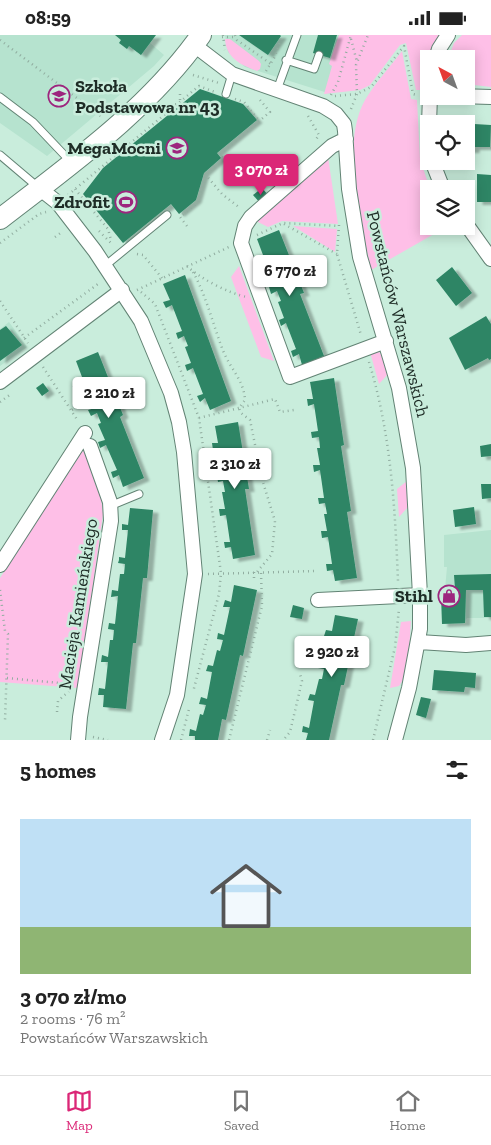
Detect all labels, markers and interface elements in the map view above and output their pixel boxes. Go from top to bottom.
text: 08:59 [25,6,71,29]
north arrow [420,50,475,105]
map controls [420,50,475,235]
place label: Szkoła Podstawowa nr 43 [75,75,220,118]
school or university icon: Szkoła Podstawowa nr 43 [47,84,71,108]
button: locate [420,115,475,170]
school or university icon: MegaMocni [165,136,189,160]
place label: MegaMocni [67,137,162,159]
pin: 3 070 zł [209,154,313,196]
text: 3 070 zł [234,160,288,179]
button: layers [420,180,475,235]
sports icon: Zdrofit [114,190,138,214]
place label: Zdrofit [54,191,111,213]
street label: Powstańców Warszawskich [362,209,434,419]
pin: 6 770 zł [238,255,342,297]
text: 6 770 zł [264,261,316,280]
pin: 2 210 zł [57,377,161,419]
text: 2 210 zł [83,383,135,402]
pin: 2 310 zł [183,447,287,490]
text: 2 310 zł [209,454,261,473]
street label: Macieja Kamieńskiego [54,517,102,691]
shop icon: Stihl [437,584,461,608]
place label: Stihl [395,585,433,607]
pin: 2 920 zł [280,635,384,678]
text: 2 920 zł [305,642,359,661]
icon: filters [443,756,471,784]
text: 5 homes [20,758,96,783]
icon: home [201,851,291,941]
text: 3 070 zł/mo [20,984,127,1009]
text: 2 rooms · 76 m² [20,1009,126,1028]
text: Powstańców Warszawskich [20,1028,208,1047]
tab: Map [65,1087,93,1134]
tab: Saved [224,1087,259,1134]
tab: Home [390,1087,426,1134]

